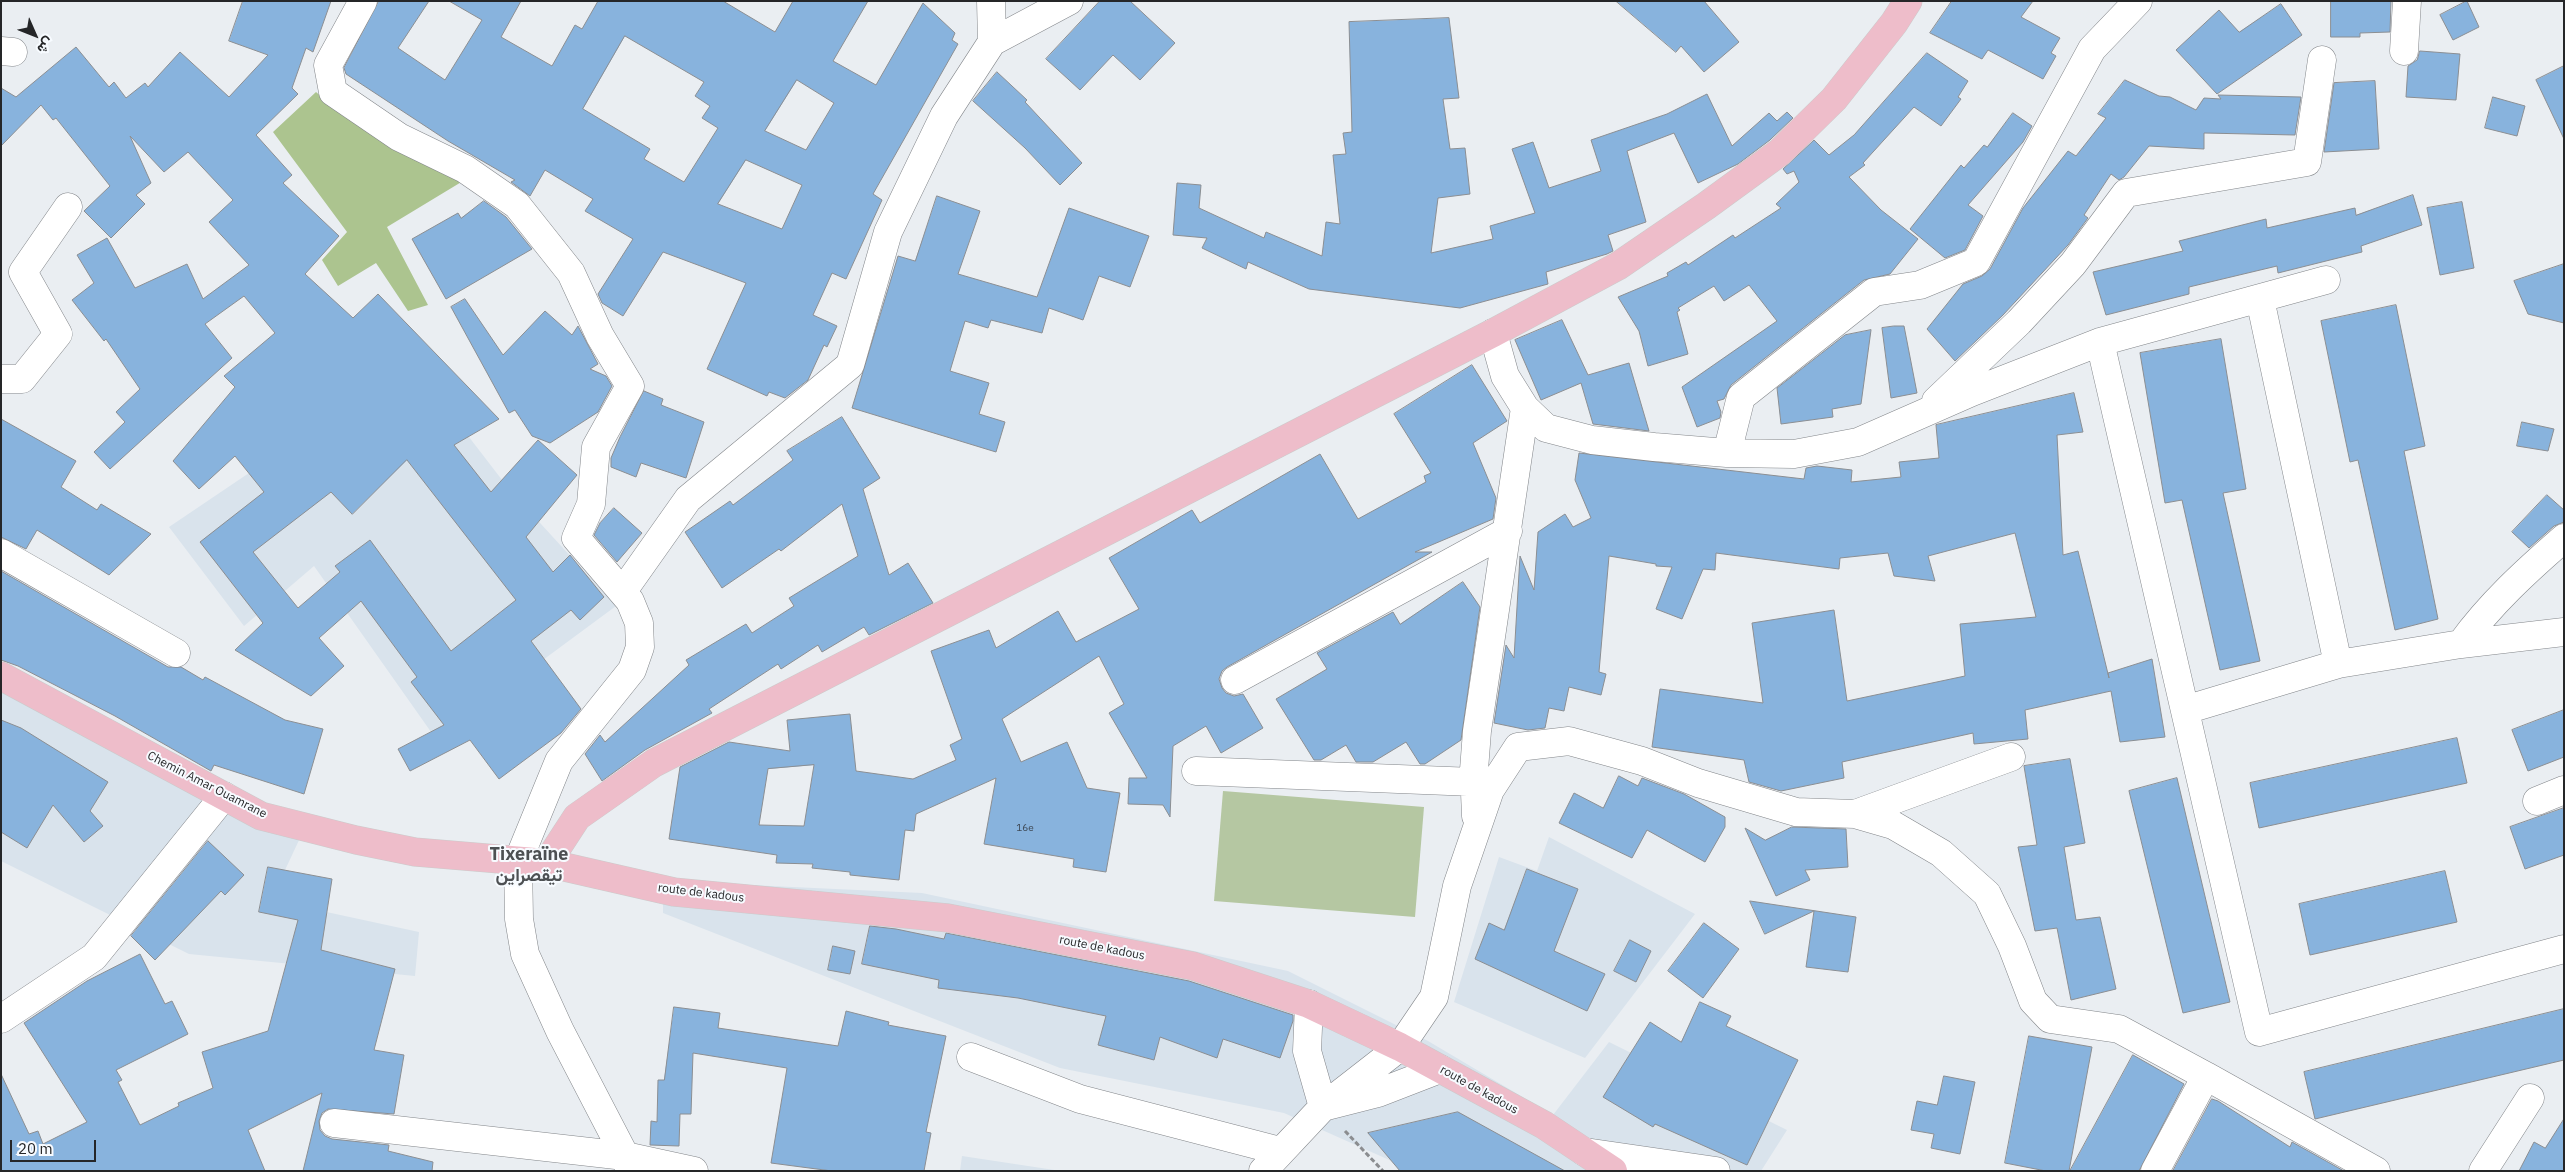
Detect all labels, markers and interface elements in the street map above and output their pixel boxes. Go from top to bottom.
north arrow [10,10,60,60]
text: ش [33,33,58,58]
street label: Chemin Amar Ouamrane [145,749,269,821]
house number: 16e [1016,822,1034,834]
district label: Tixeraïne تيقصراين [490,844,568,886]
street label: route de kadous [657,881,745,905]
street label: route de kadous [1058,933,1146,963]
street label: route de kadous [1438,1063,1520,1117]
scale bar [12,1130,99,1162]
text: 20 m [18,1139,53,1158]

